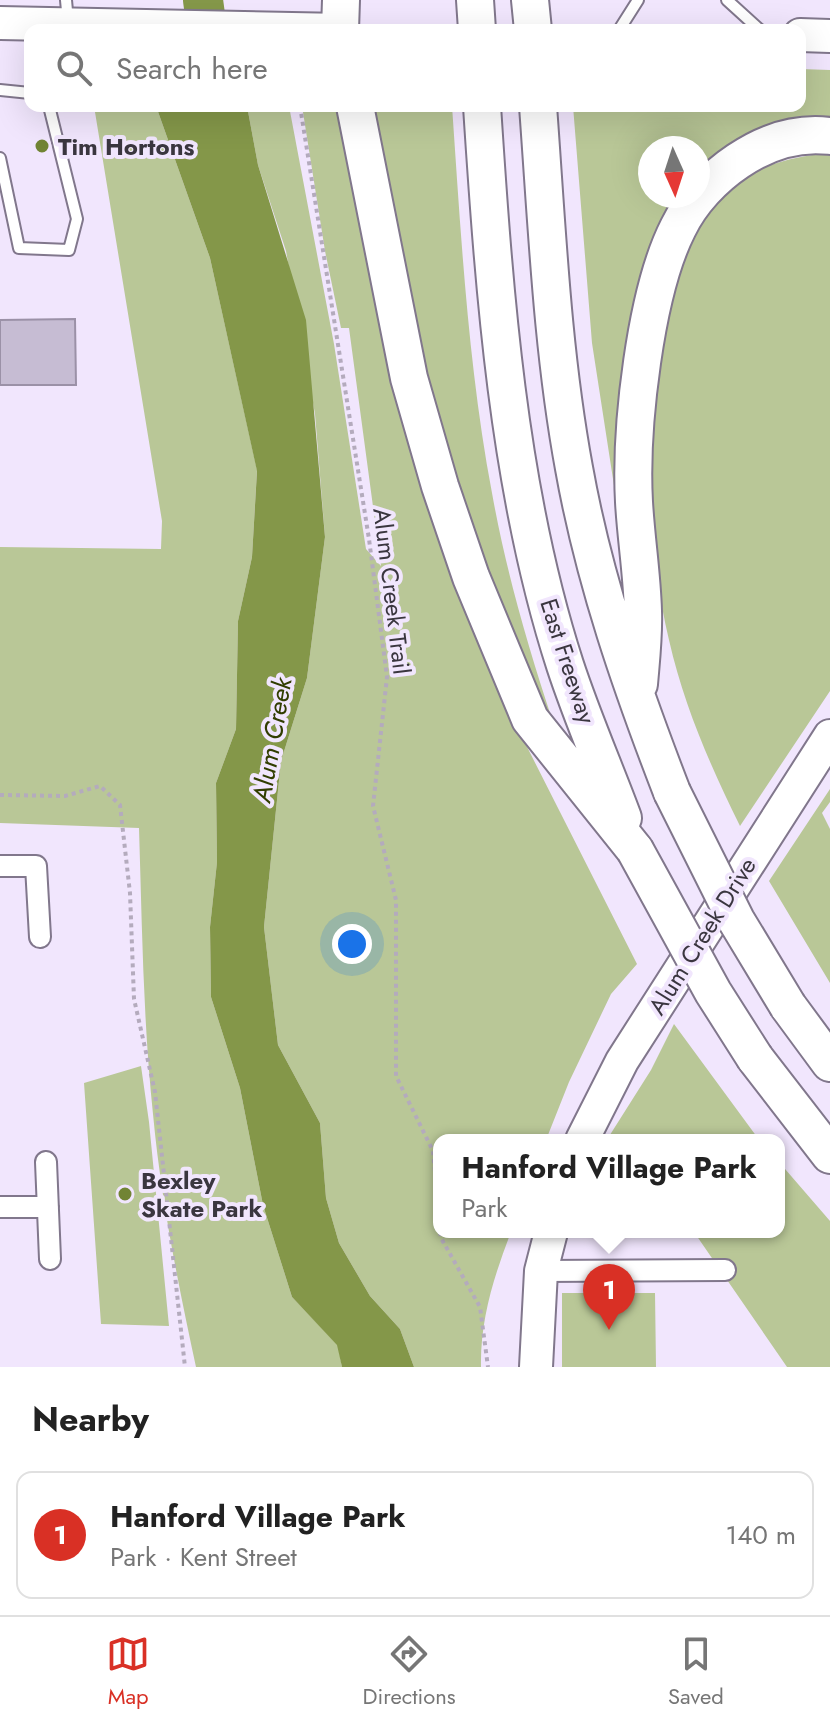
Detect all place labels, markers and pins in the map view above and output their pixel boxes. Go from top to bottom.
place label: Tim Hortons [58,129,194,164]
marker: Tim Hortons [33,137,51,155]
place label: Bexley Skate Park [141,1163,262,1226]
marker: Bexley Skate Park [116,1185,134,1203]
pin: 1 [583,1264,635,1330]

